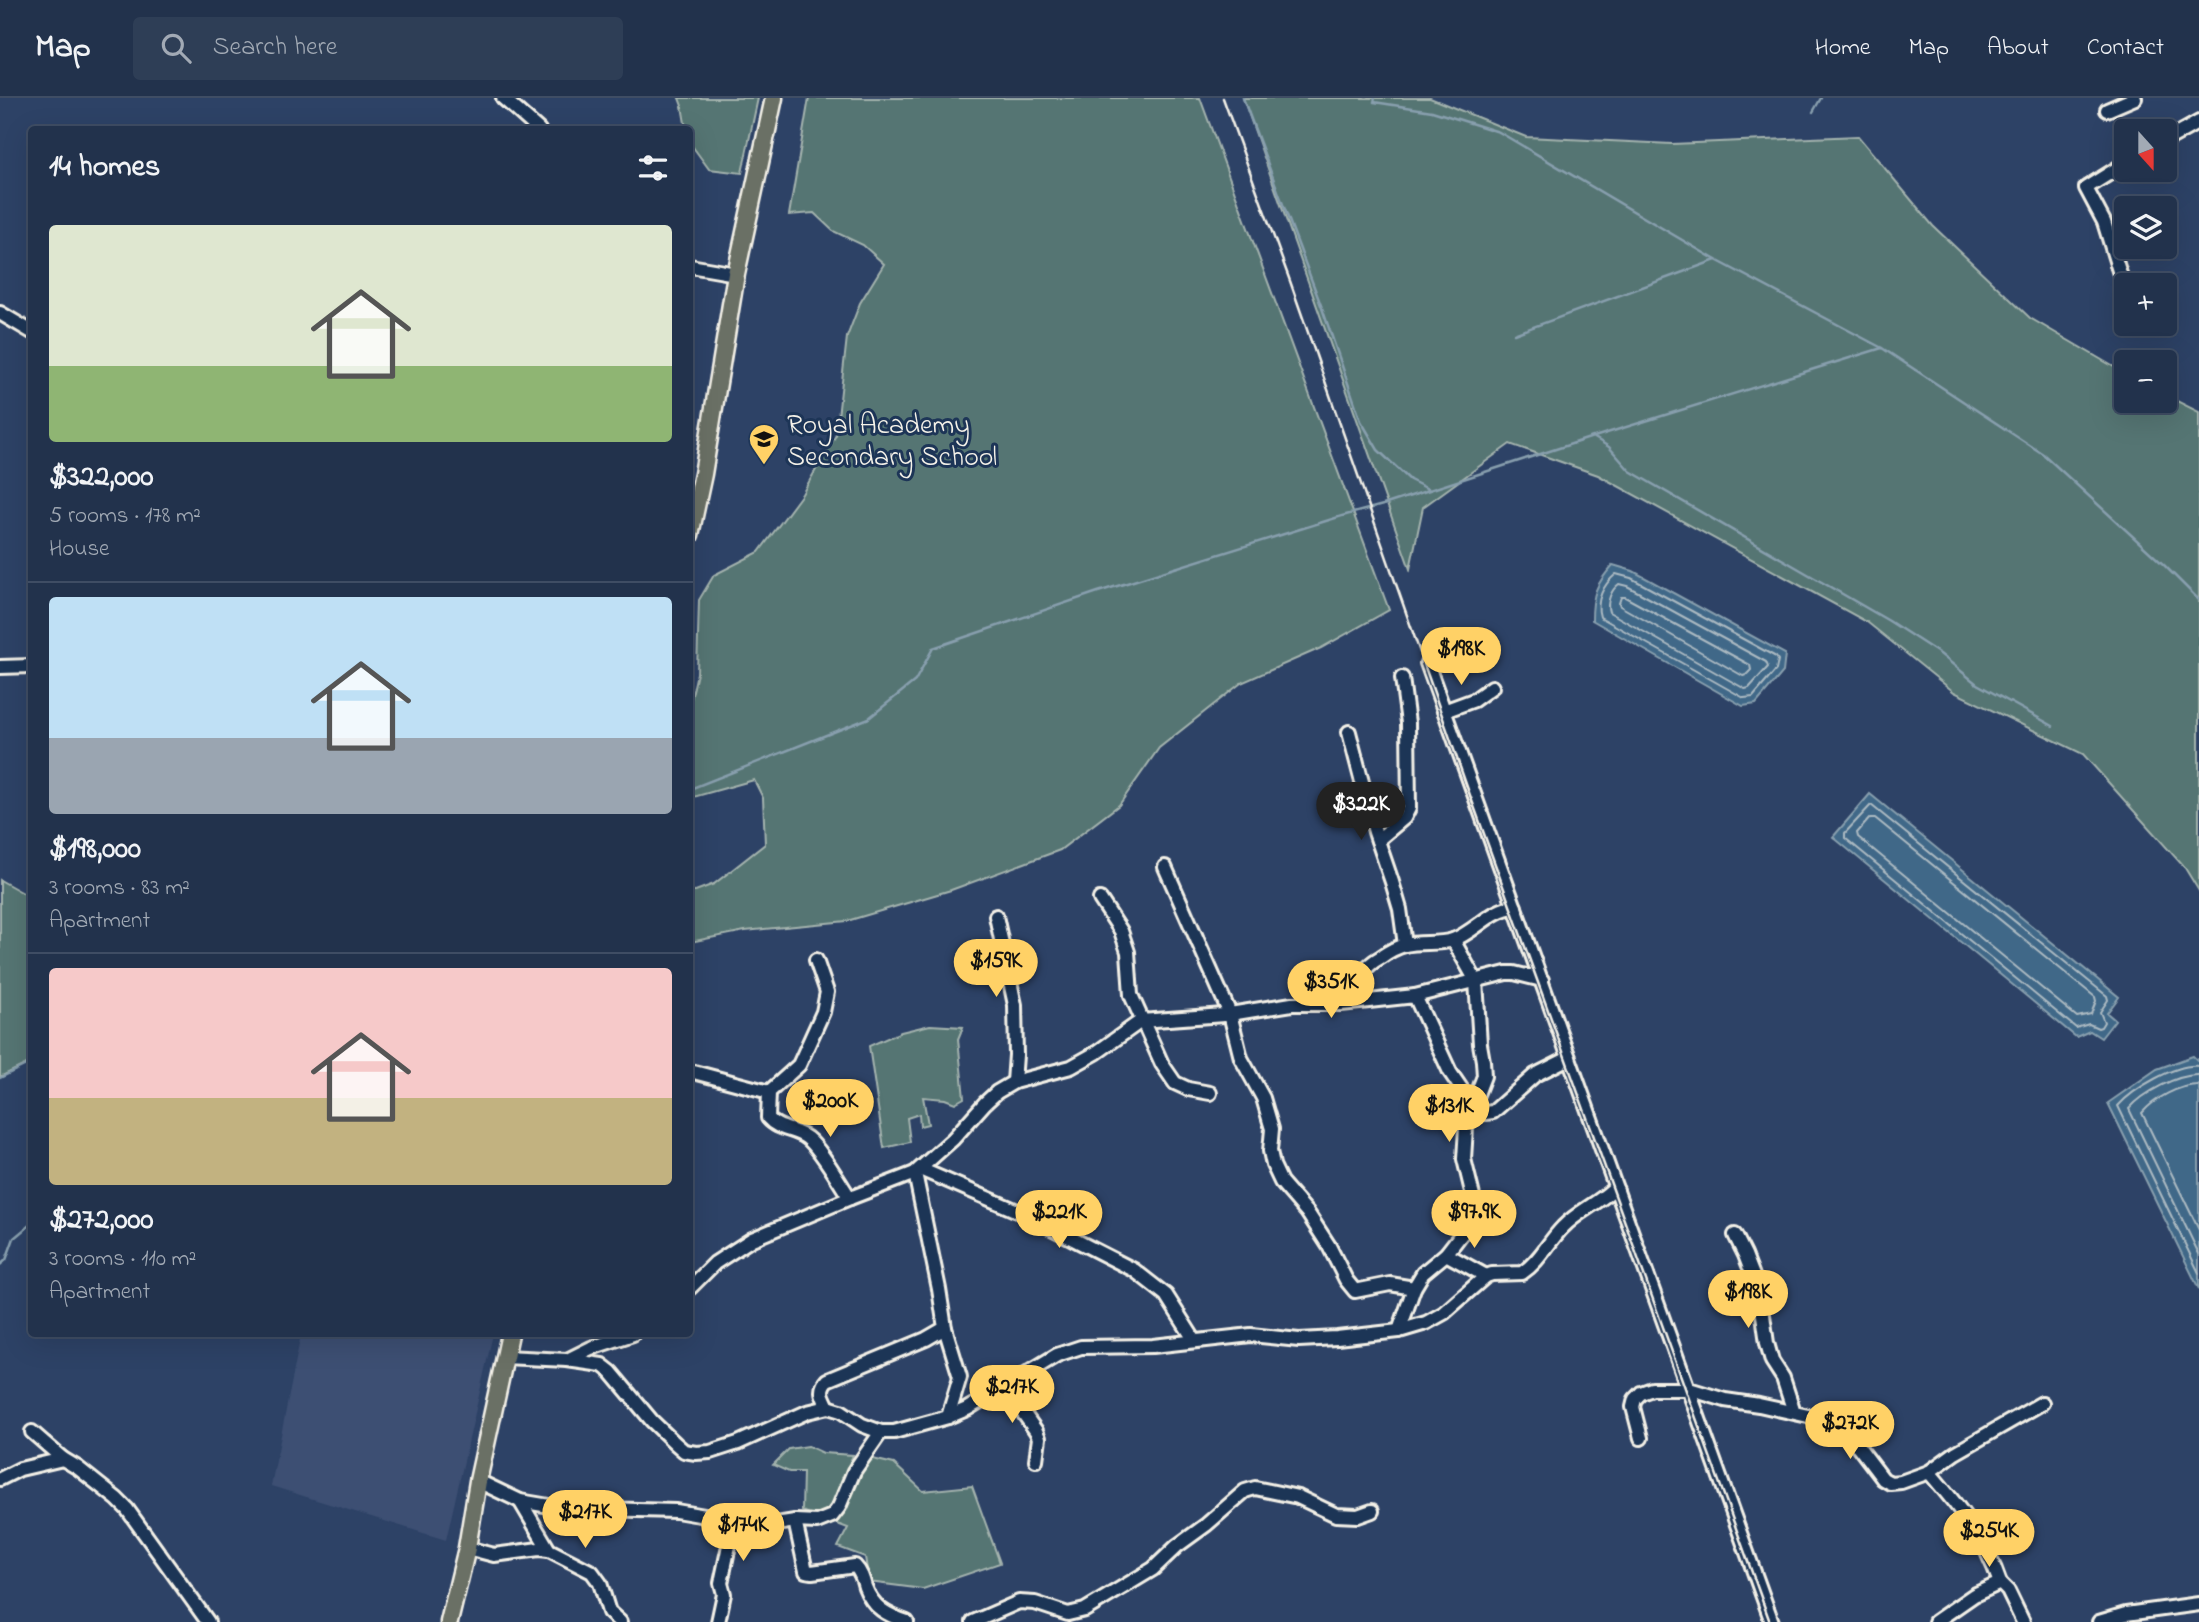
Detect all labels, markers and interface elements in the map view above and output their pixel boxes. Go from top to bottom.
search box [133,17,623,80]
text: Map [35,24,91,72]
icon: search [157,29,195,67]
text: Search here [213,29,337,67]
text: Home [1815,31,1871,66]
text: Map [1909,31,1949,66]
text: About [1987,31,2049,66]
text: Contact [2087,31,2164,66]
north arrow [2114,119,2177,182]
map controls [2114,119,2177,413]
text: 14 homes [49,146,160,190]
icon: filters [634,149,672,187]
button: layers [2114,196,2177,259]
icon: home [298,271,424,397]
button: + [2114,273,2177,336]
button: − [2114,350,2177,413]
place label: Royal Academy Secondary School [787,406,997,479]
school or university icon: Royal Academy Secondary School [747,422,781,466]
text: $322,000 [49,456,153,500]
text: 5 rooms · 178 m² [49,500,201,533]
text: House [49,533,109,566]
pin: $198K [1412,628,1510,687]
text: $198K [1437,633,1485,666]
icon: home [298,643,424,769]
pin: $322K [1312,782,1410,842]
text: $322K [1332,788,1390,821]
text: $198,000 [49,828,141,872]
text: 3 rooms · 83 m² [49,872,190,905]
text: Apartment [49,905,150,938]
pin: $159K [947,940,1045,999]
text: $159K [970,945,1022,978]
pin: $351K [1282,960,1380,1020]
text: $351K [1303,966,1359,999]
icon: home [298,1014,424,1140]
pin: $200K [781,1080,879,1139]
pin: $131K [1400,1084,1498,1144]
text: $200K [802,1085,858,1118]
text: $131K [1424,1090,1474,1123]
pin: $221K [1010,1190,1108,1250]
pin: $97.9K [1417,1190,1531,1250]
text: $221K [1031,1196,1087,1229]
text: $97.9K [1447,1196,1501,1229]
text: $272,000 [49,1199,153,1243]
text: 3 rooms · 110 m² [49,1243,196,1276]
pin: $198K [1699,1270,1797,1330]
text: Apartment [49,1276,150,1309]
text: $198K [1724,1276,1772,1309]
pin: $217K [963,1366,1061,1425]
text: $217K [985,1371,1039,1404]
pin: $272K [1801,1402,1899,1461]
text: $272K [1821,1407,1879,1440]
pin: $217K [536,1490,634,1550]
text: $217K [558,1496,612,1529]
pin: $174K [694,1504,792,1563]
text: $174K [717,1509,769,1542]
pin: $254K [1940,1510,2038,1569]
text: $254K [1959,1515,2019,1548]

